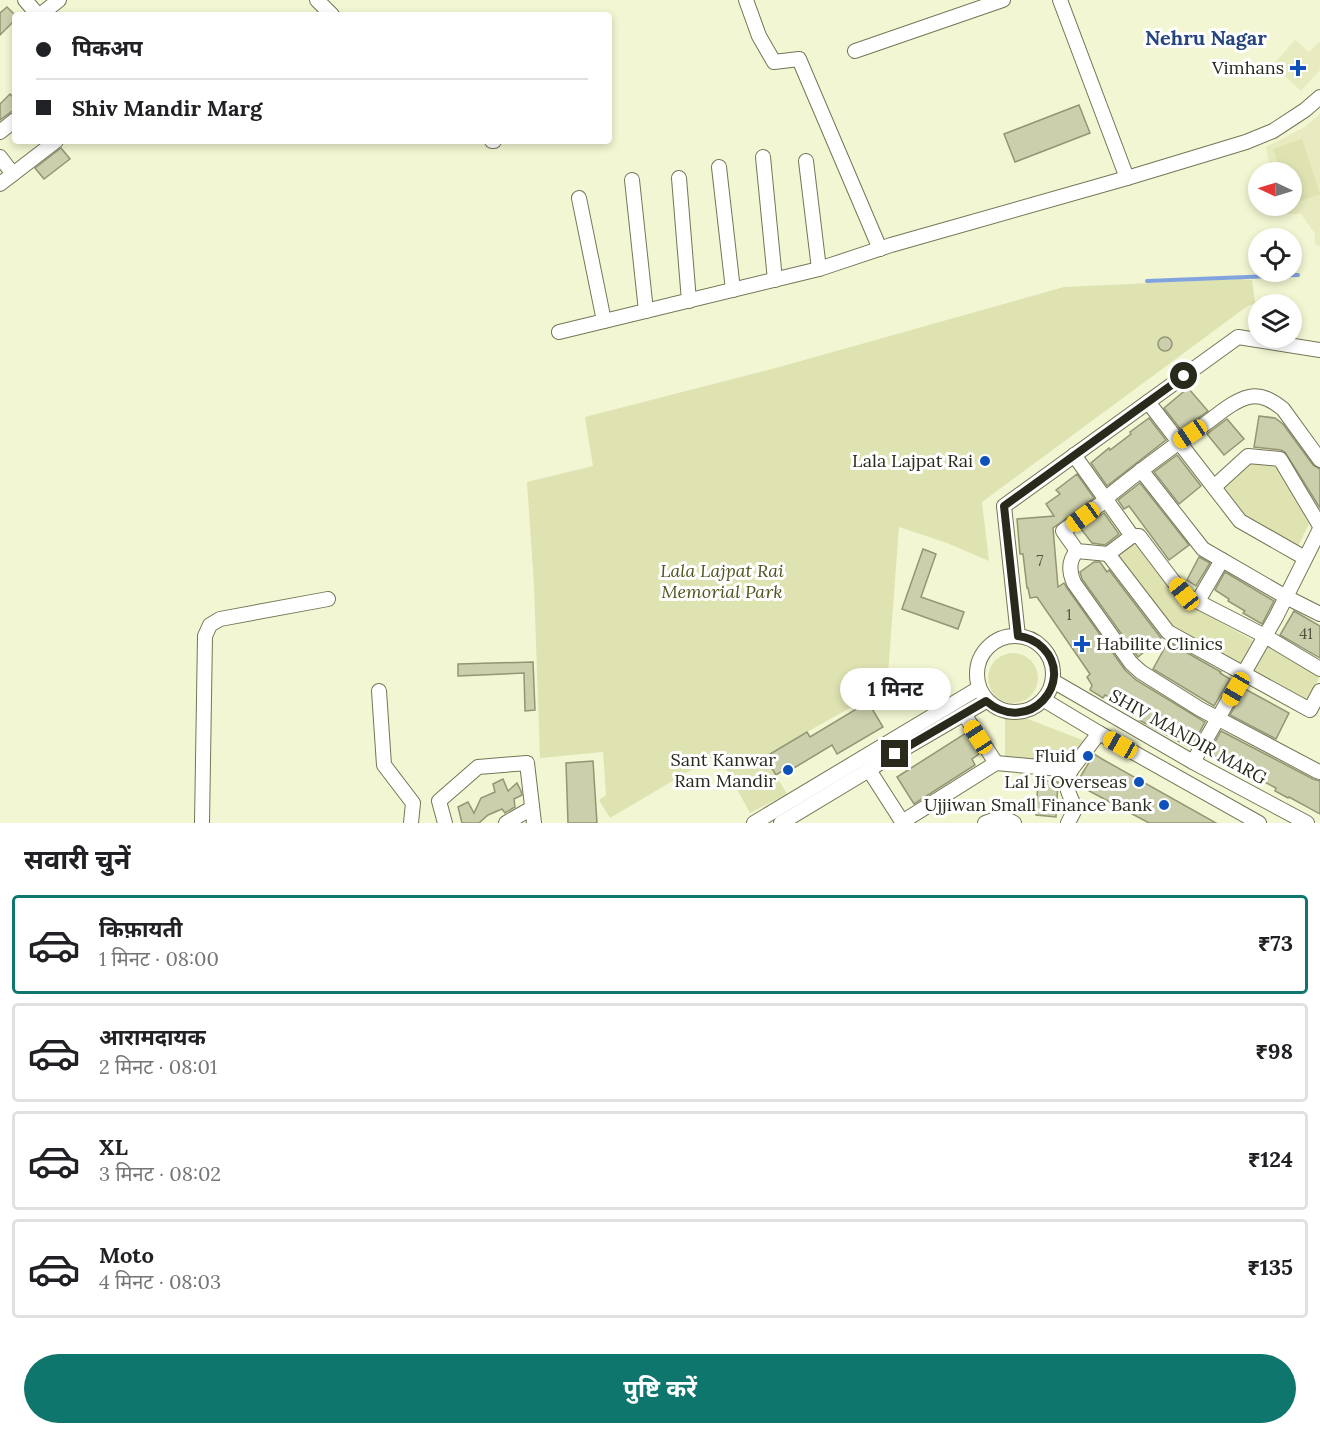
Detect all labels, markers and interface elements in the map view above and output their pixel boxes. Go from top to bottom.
district label: Nehru Nagar [1145,25,1267,50]
text: पिकअप [72,34,143,62]
place label: Vimhans [1211,56,1284,79]
marker: Vimhans [1289,59,1307,77]
text: Shiv Mandir Marg [72,94,262,122]
north arrow [1248,162,1302,216]
map controls [1248,162,1302,348]
button: locate [1248,228,1302,282]
button: layers [1248,294,1302,348]
route start [1170,362,1197,389]
car [1170,416,1210,452]
place label: Lala Lajpat Rai [852,449,973,472]
marker: Lala Lajpat Rai [978,454,992,468]
car [1063,499,1103,535]
house number: 7 [1037,551,1044,570]
park label: Lala Lajpat Rai Memorial Park [660,559,784,603]
car [1166,574,1202,614]
house number: 1 [1066,605,1072,624]
house number: 41 [1299,624,1313,643]
place label: Habilite Clinics [1096,632,1223,655]
marker: Habilite Clinics [1073,635,1091,653]
callout: 1 मिनट [840,667,950,709]
car [1219,669,1253,709]
text: 1 मिनट [868,676,923,701]
street label: SHIV MANDIR MARG [1106,684,1271,790]
car [961,717,995,757]
car [1100,728,1140,762]
route end [881,740,908,767]
place label: Fluid [1035,744,1076,767]
place label: Sant Kanwar Ram Mandir [671,748,776,792]
marker: Fluid [1081,749,1095,763]
marker: Sant Kanwar Ram Mandir [781,763,795,777]
place label: Lal Ji Overseas [1004,770,1127,793]
marker: Lal Ji Overseas [1132,775,1146,789]
place label: Ujjiwan Small Finance Bank [924,793,1152,816]
marker: Ujjiwan Small Finance Bank [1157,798,1171,812]
text: सवारी चुनें [24,842,130,876]
text: किफ़ायती [99,915,183,943]
icon: car [27,918,81,972]
text: ₹73 [1258,929,1293,957]
text: 1 मिनट · 08:00 [99,946,219,971]
text: आरामदायक [99,1023,206,1051]
icon: car [27,1026,81,1080]
text: ₹98 [1255,1037,1293,1065]
text: 2 मिनट · 08:01 [99,1054,217,1079]
text: XL [99,1133,128,1161]
icon: car [27,1134,81,1188]
text: ₹124 [1248,1145,1293,1173]
text: 3 मिनट · 08:02 [99,1161,221,1186]
text: Moto [99,1241,154,1269]
icon: car [27,1242,81,1296]
text: ₹135 [1247,1253,1293,1281]
text: 4 मिनट · 08:03 [99,1269,221,1294]
button: पुष्टि करें [24,1354,1296,1423]

